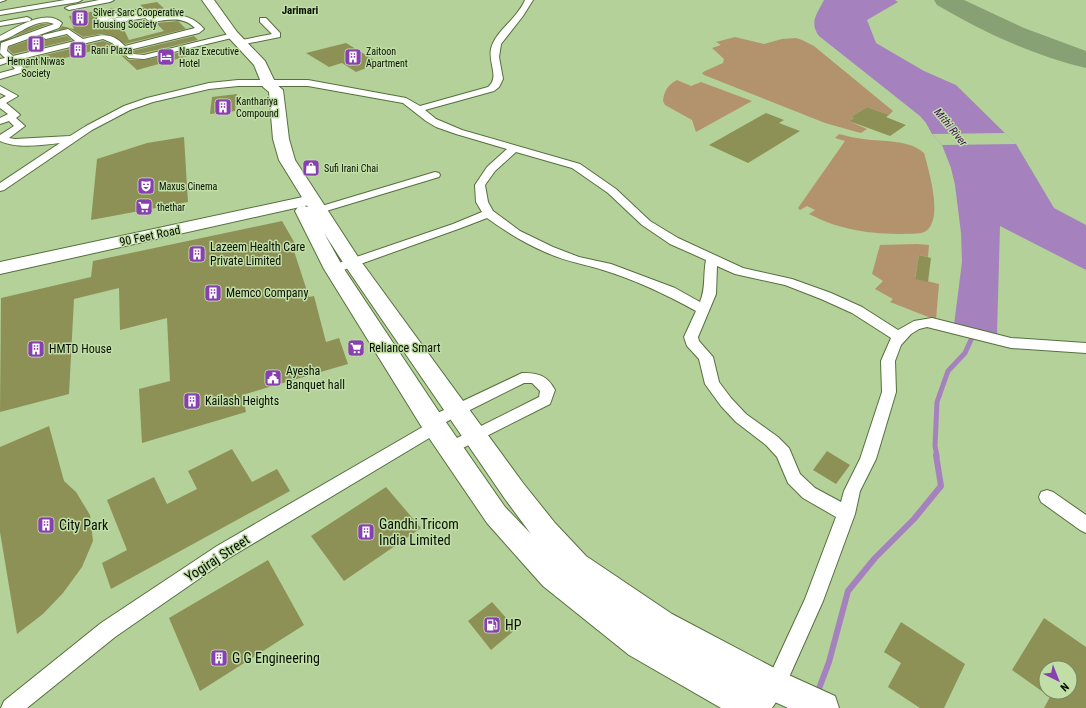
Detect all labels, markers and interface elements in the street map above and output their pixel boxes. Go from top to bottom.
district label: Jarimari [282,4,319,17]
place label: Silver Sarc Cooperative Housing Society [93,7,184,30]
building icon: Silver Sarc Cooperative Housing Society [70,8,90,28]
building icon: Hemant Niwas Society [26,34,46,54]
building icon: Rani Plaza [68,40,88,60]
place label: Rani Plaza [91,45,133,56]
place label: Naaz Executive Hotel [179,46,239,69]
place label: Zaitoon Apartment [366,46,408,69]
hotel icon: Naaz Executive Hotel [156,47,176,67]
building icon: Zaitoon Apartment [343,47,363,67]
place label: Hemant Niwas Society [7,56,65,79]
place label: Kanthariya Compound [236,96,279,119]
building icon: Kanthariya Compound [213,97,233,117]
water label: Mithi River [932,106,970,149]
shop icon: Sufi Irani Chai [301,158,321,178]
place label: Sufi Irani Chai [324,163,378,174]
theatre icon: Maxus Cinema [136,176,156,196]
place label: Maxus Cinema [159,181,217,192]
supermarket icon: thethar [134,197,154,217]
place label: thethar [157,202,185,213]
street label: 90 Feet Road [118,223,182,249]
place label: Lazeem Health Care Private Limited [210,240,305,268]
building icon: Lazeem Health Care Private Limited [187,244,207,264]
building icon: Memco Company [203,283,223,303]
place label: Memco Company [226,286,308,300]
supermarket icon: Reliance Smart [346,338,366,358]
building icon: HMTD House [26,339,46,359]
place label: Reliance Smart [369,341,441,355]
place label: HMTD House [49,342,112,356]
place label: Ayesha Banquet hall [286,364,345,392]
public building icon: Ayesha Banquet hall [263,368,283,388]
building icon: Kailash Heights [182,391,202,411]
place label: Kailash Heights [205,394,279,408]
building icon: City Park [36,515,56,535]
place label: Gandhi Tricom India Limited [379,516,459,548]
place label: City Park [59,517,109,533]
building icon: Gandhi Tricom India Limited [356,522,376,542]
street label: Yogiraj Street [182,531,252,585]
fuel station icon: HP [482,615,502,635]
place label: HP [505,617,522,633]
building icon: G G Engineering [209,648,229,668]
place label: G G Engineering [232,650,320,666]
north arrow [1038,660,1078,700]
text: N [1057,680,1071,694]

